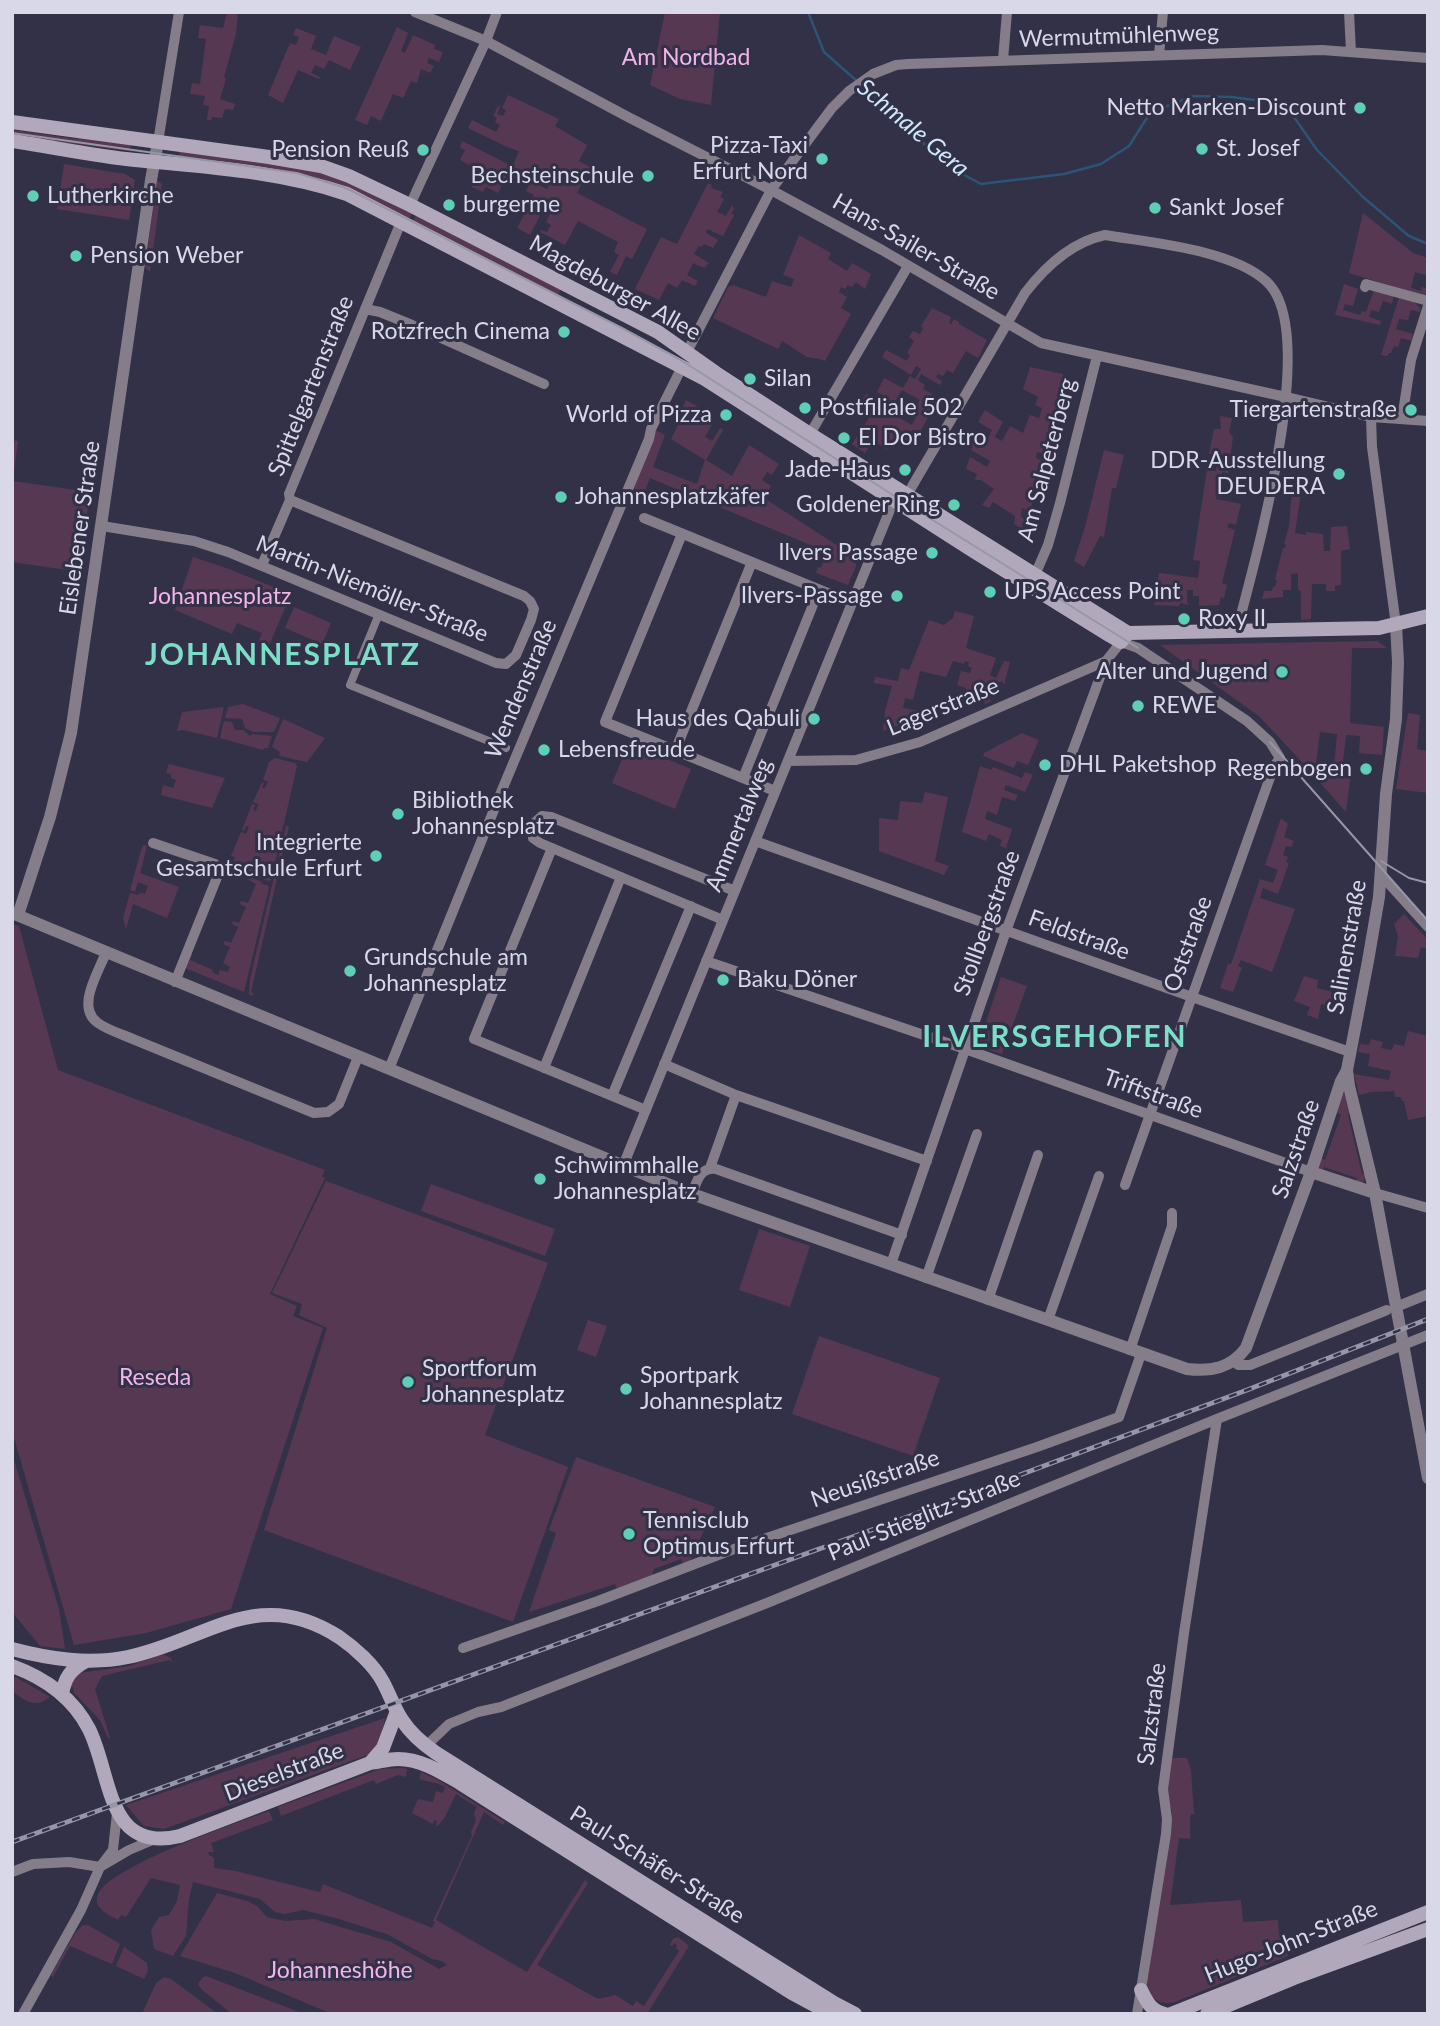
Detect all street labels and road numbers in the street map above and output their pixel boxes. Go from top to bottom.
street label: Wermutmühlenweg [1019,19,1219,53]
street label: Hans-Sailer-Straße [827,188,1005,306]
street label: Magdeburger Allee [524,229,706,347]
street label: Spittelgartenstraße [262,292,360,480]
street label: Am Salpeterberg [1012,375,1082,545]
street label: Eislebener Straße [54,439,106,617]
street label: Martin-Niemöller-Straße [252,530,492,648]
street label: Wendenstraße [479,615,563,763]
street label: Lagerstraße [883,672,1003,742]
street label: Ammertalweg [700,754,778,896]
street label: Stollbergstraße [948,847,1026,999]
street label: Salinenstraße [1322,878,1372,1016]
street label: Oststraße [1158,892,1218,996]
street label: Feldstraße [1025,904,1133,966]
street label: Triftstraße [1099,1063,1207,1125]
street label: Salzstraße [1266,1096,1326,1202]
street label: Neusißstraße [807,1444,943,1514]
street label: Paul-Stieglitz-Straße [824,1465,1024,1567]
street label: Salzstraße [1132,1661,1172,1767]
street label: Dieselstraße [220,1737,348,1807]
street label: Paul-Schäfer-Straße [565,1800,749,1930]
street label: Hugo-John-Straße [1200,1895,1382,1989]

